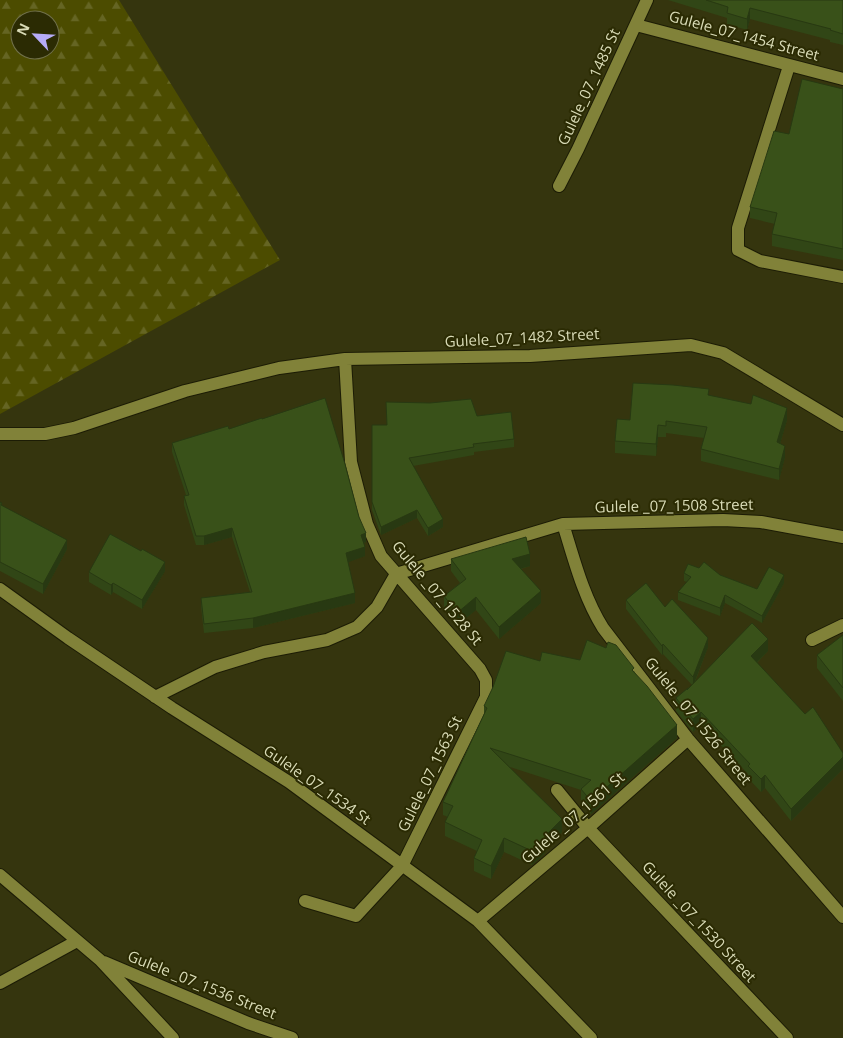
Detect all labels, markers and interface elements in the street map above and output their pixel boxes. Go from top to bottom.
street label: Gulele_07_1454 Street [667,5,822,65]
north arrow [10,10,60,60]
text: N [12,20,34,38]
street label: Gulele_07_1485 St [552,25,624,148]
street label: Gulele_07_1482 Street [444,323,600,351]
street label: Gulele _07_1508 Street [594,494,754,516]
street label: Gulele _07_1528 St [388,536,487,649]
street label: Gulele _07_1526 Street [641,652,757,788]
street label: Gulele_07_1563 St [392,712,466,835]
street label: Gulele_07_1534 St [260,740,375,829]
street label: Gulele _07_1561 St [517,767,628,868]
street label: Gulele _07_1530 Street [638,856,761,986]
street label: Gulele _07_1536 Street [125,945,280,1023]

